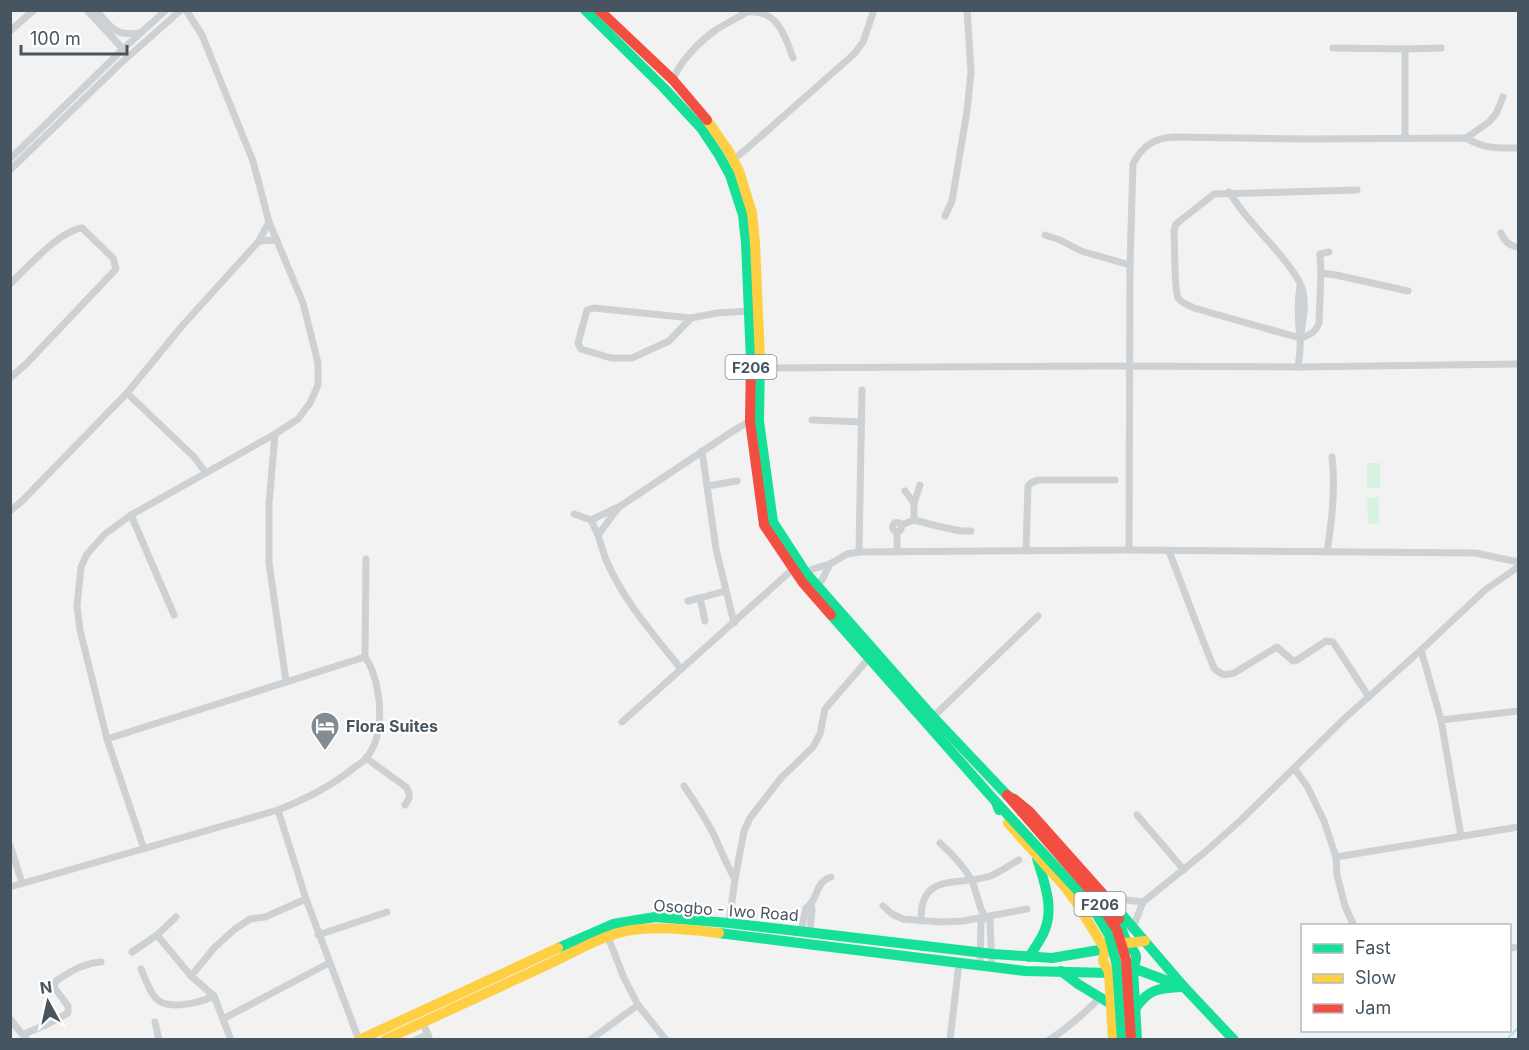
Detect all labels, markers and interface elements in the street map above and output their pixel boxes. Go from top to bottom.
scale bar [21,18,128,56]
text: 100 m [30,28,81,49]
road number: F206 [726,355,777,379]
hotel icon: Flora Suites [309,710,341,752]
place label: Flora Suites [346,716,438,736]
road number: F206 [1074,892,1126,916]
street label: Osogbo - Iwo Road [653,895,799,925]
legend [1301,924,1511,1032]
text: Fast [1355,937,1391,958]
text: Slow [1355,967,1396,988]
north arrow [18,972,78,1032]
text: N [38,976,53,998]
text: Jam [1355,997,1391,1018]

